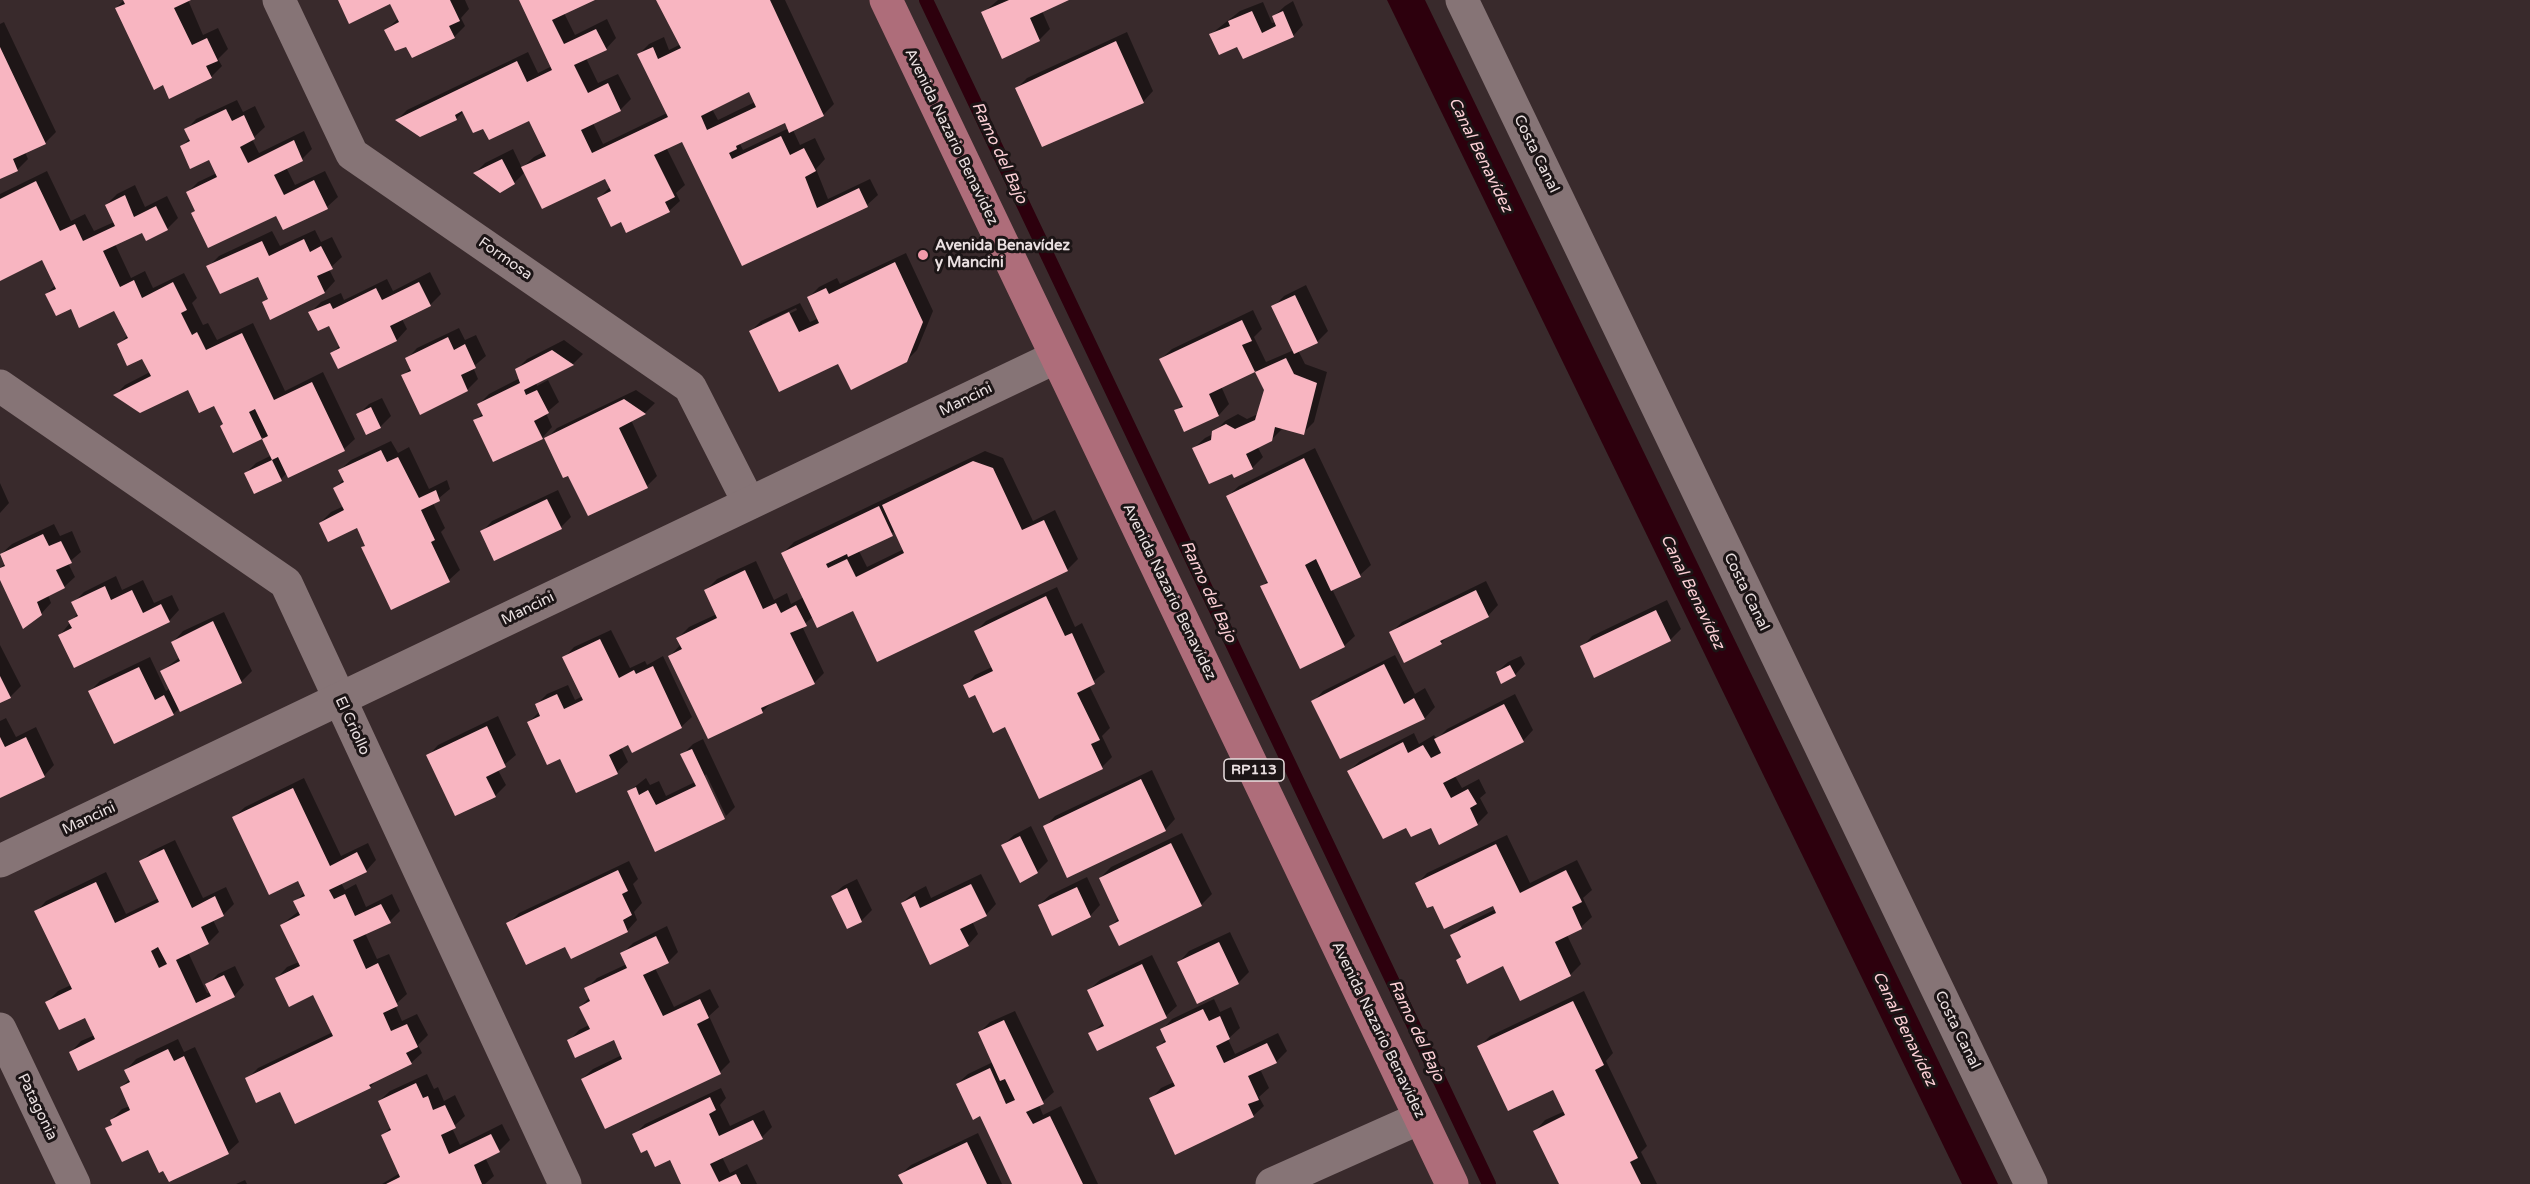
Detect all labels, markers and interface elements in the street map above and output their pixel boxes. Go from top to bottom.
street label: Avenida Nazario Benavídez [900,46,1002,228]
water label: Canal Benavídez [1444,95,1516,215]
water label: Ramo del Bajo [967,99,1031,207]
street label: Costa Canal [1509,112,1563,196]
street label: Formosa [474,234,536,284]
place label: Avenida Benavídez y Mancini [935,237,1070,272]
marker: Avenida Benavídez y Mancini [916,248,930,262]
street label: Mancini [937,379,995,421]
street label: Avenida Nazario Benavídez [1118,501,1220,683]
water label: Canal Benavídez [1656,532,1728,652]
water label: Ramo del Bajo [1176,538,1240,646]
street label: Costa Canal [1719,550,1773,634]
street label: Mancini [499,588,557,630]
street label: El Criollo [331,694,373,758]
road number: RP113 [1224,759,1284,781]
street label: Mancini [60,799,118,839]
street label: Avenida Nazario Benavídez [1327,939,1429,1121]
water label: Canal Benavídez [1868,969,1940,1089]
water label: Ramo del Bajo [1384,977,1448,1085]
street label: Costa Canal [1930,988,1984,1072]
street label: Patagonia [13,1071,61,1143]

